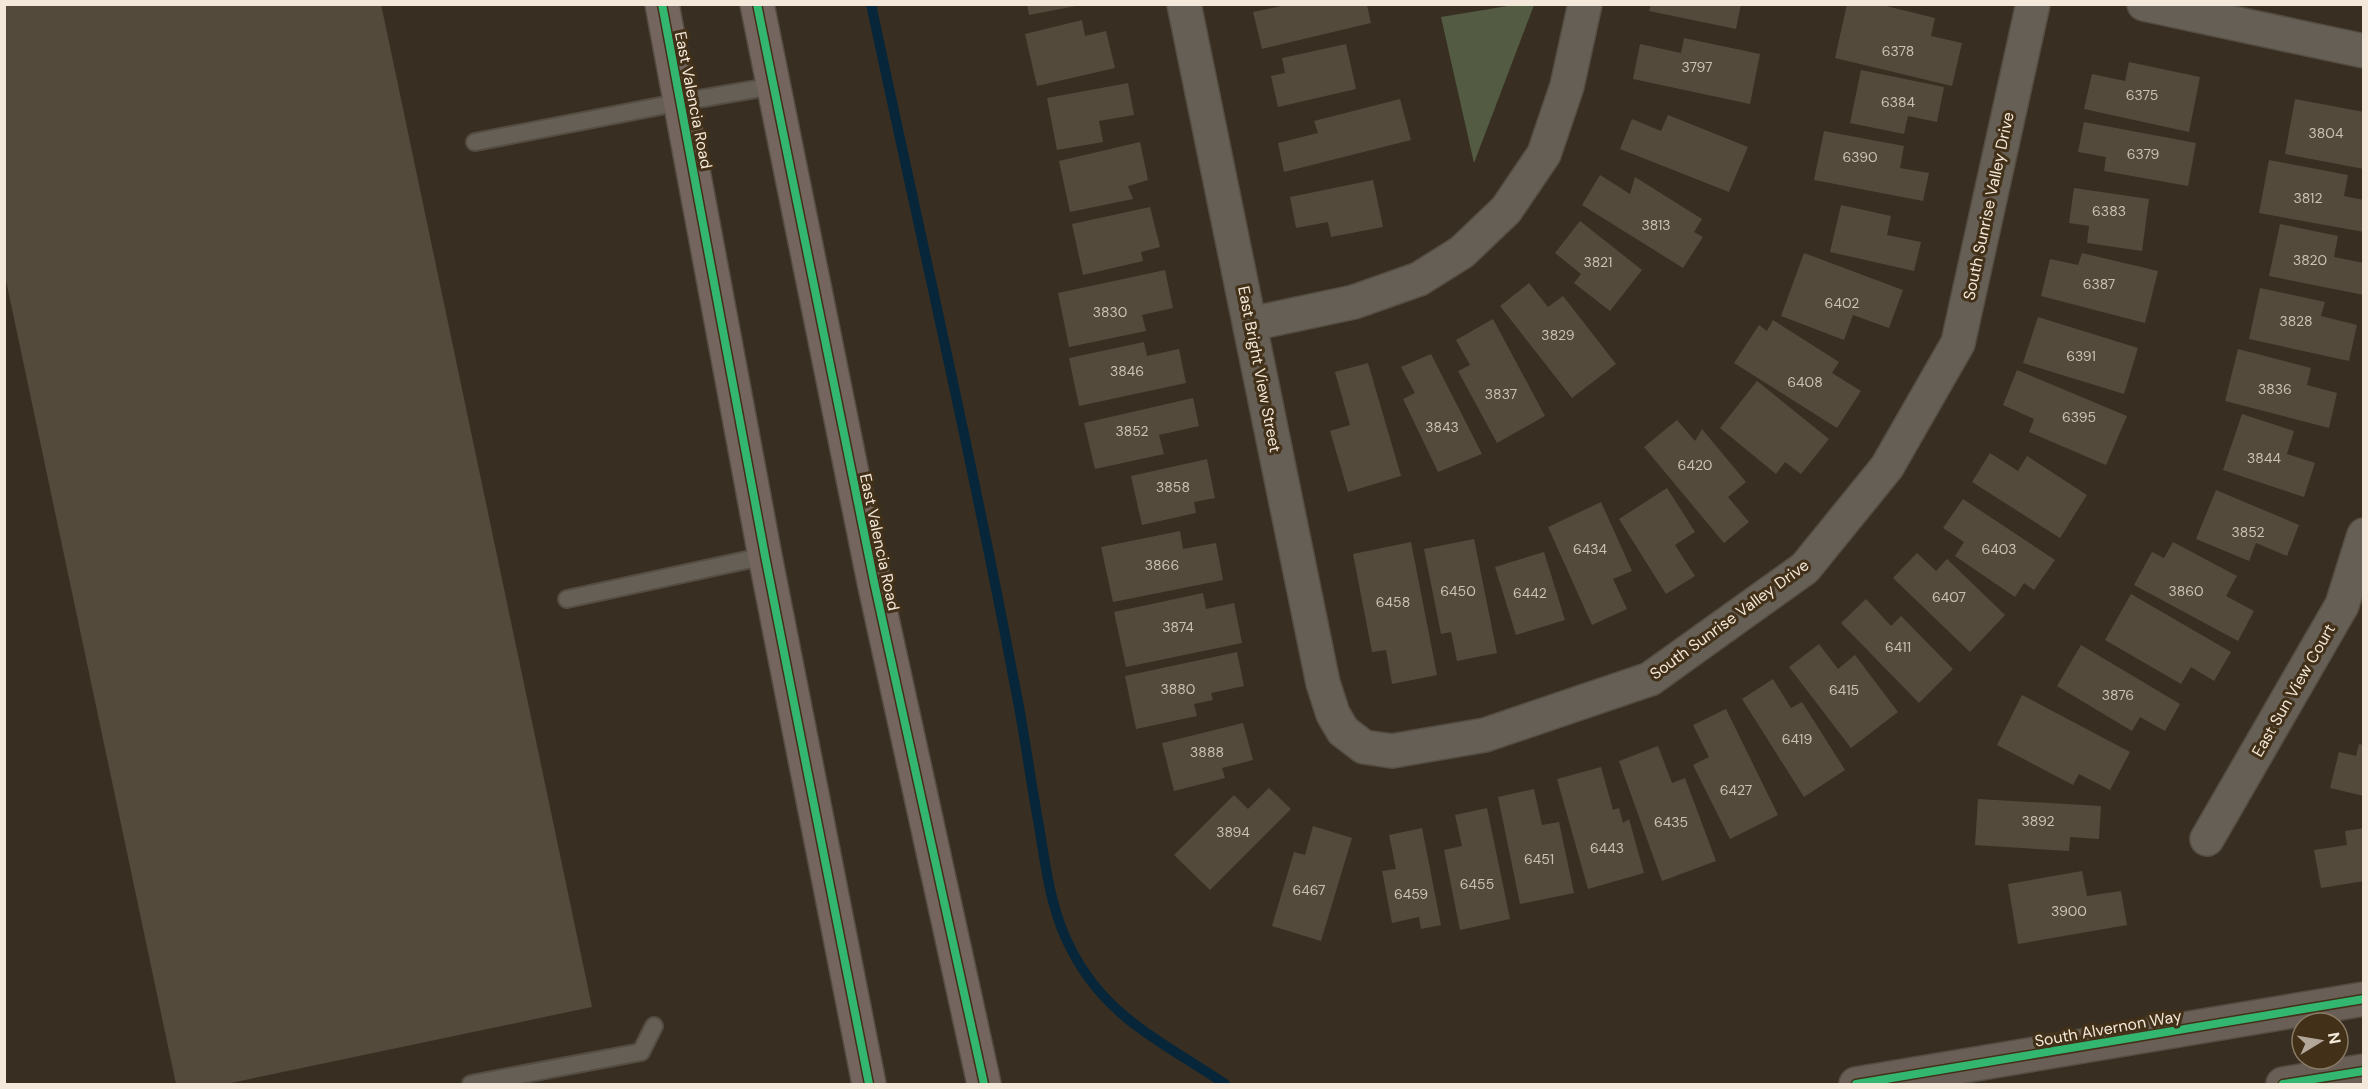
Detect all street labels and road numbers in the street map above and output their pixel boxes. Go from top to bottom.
street label: East Valencia Road [670,30,717,171]
street label: South Sunrise Valley Drive [1958,110,2019,302]
street label: East Bright View Street [1233,284,1286,454]
street label: East Valencia Road [855,472,904,613]
street label: South Sunrise Valley Drive [1646,555,1813,684]
street label: East Sun View Court [2247,620,2340,760]
street label: South Alvernon Way [2033,1005,2183,1052]

